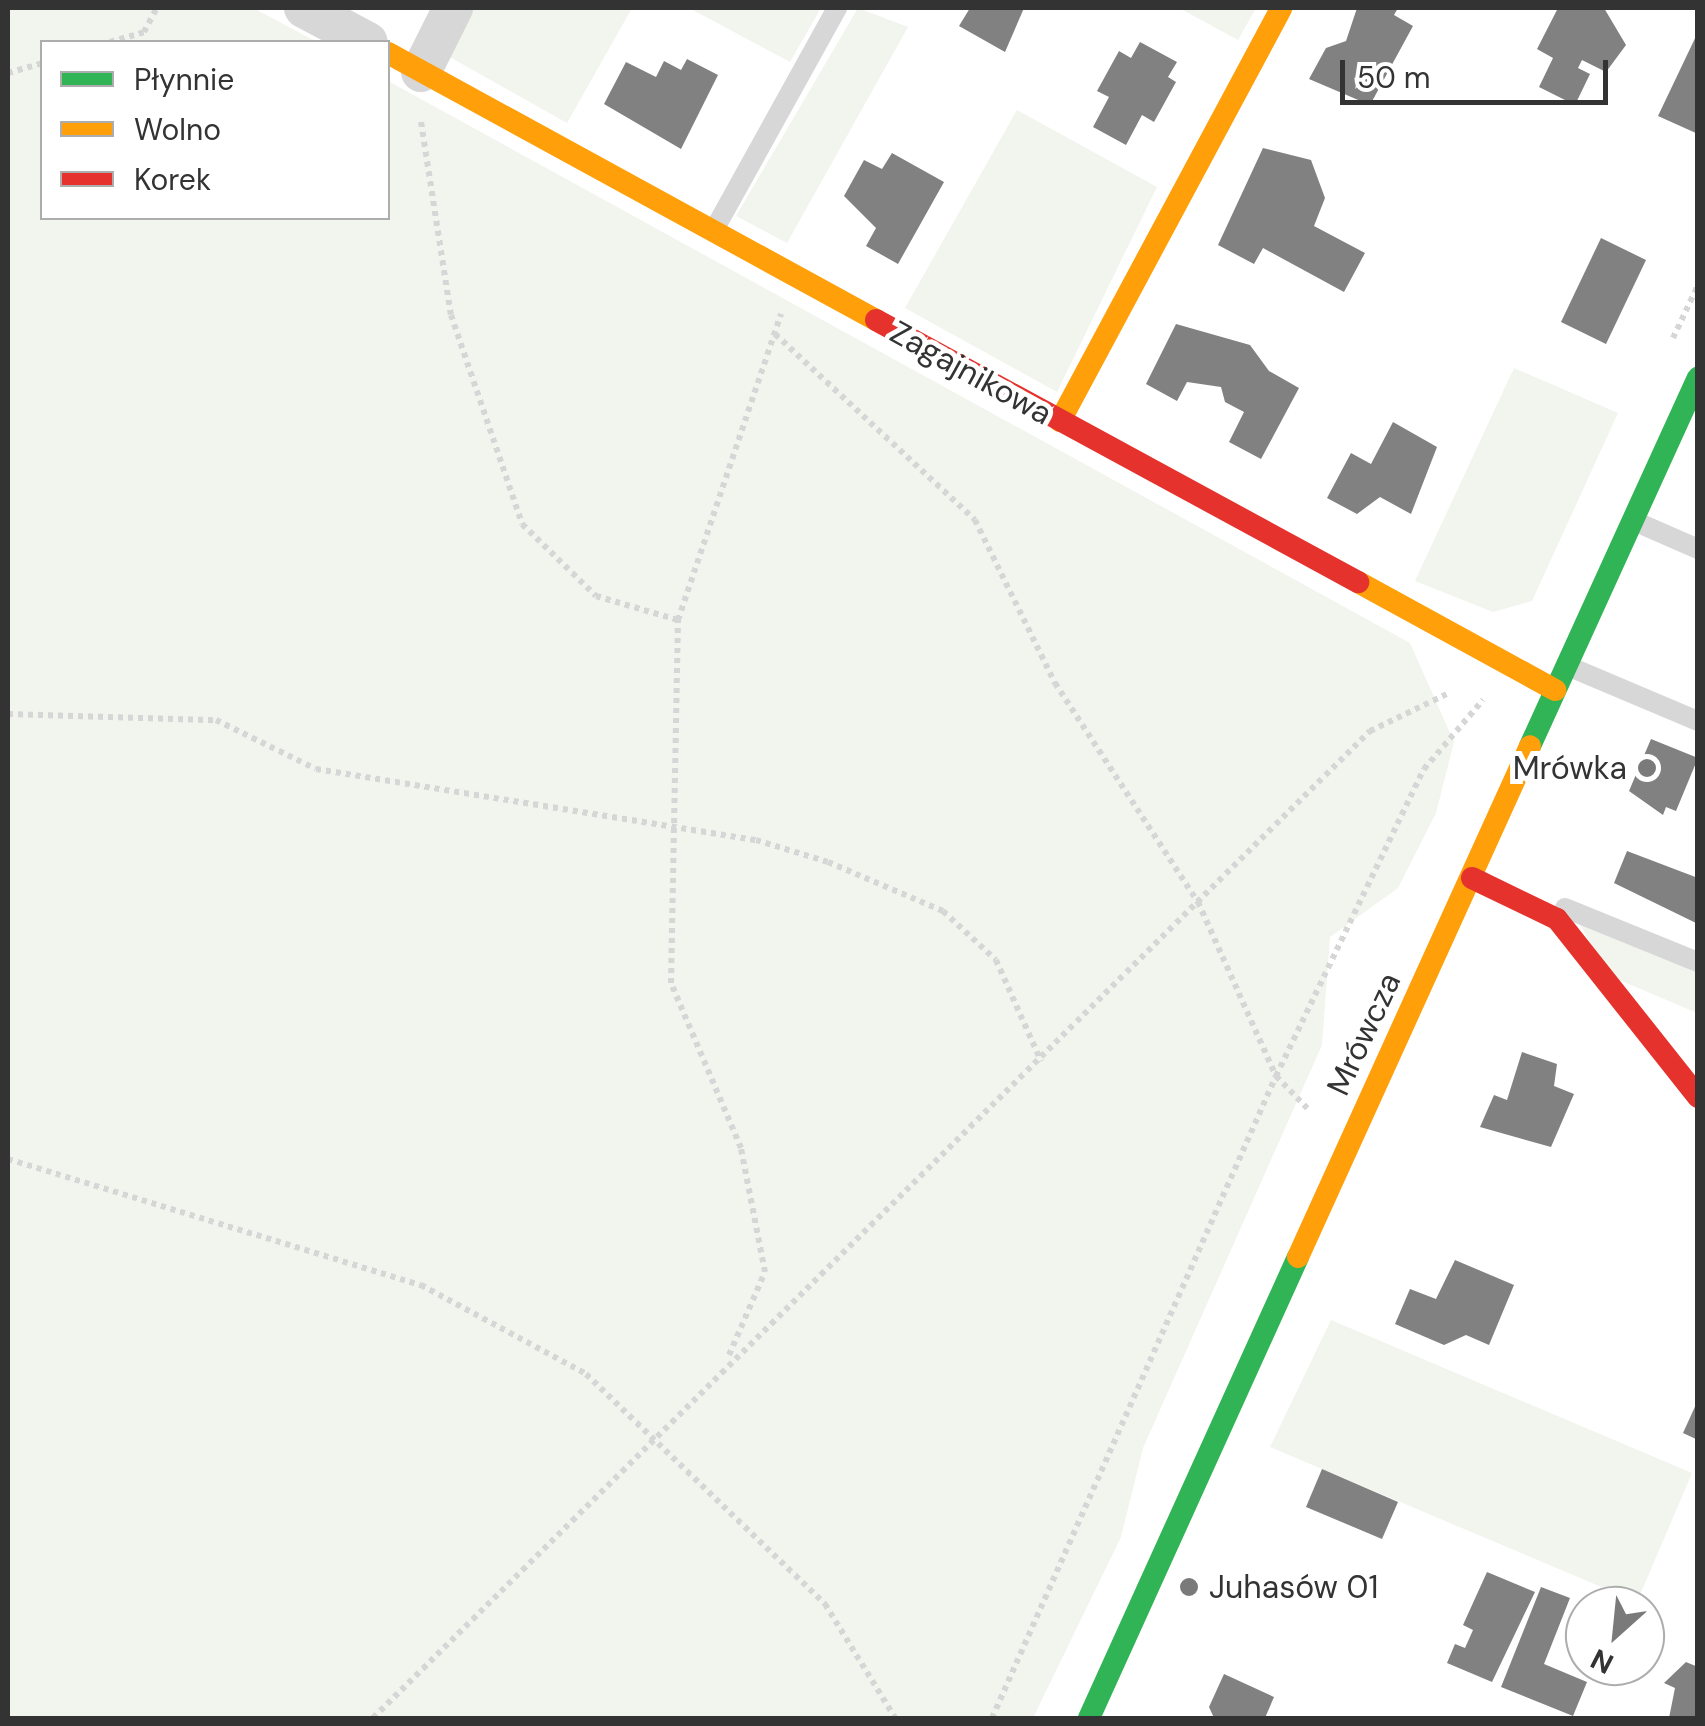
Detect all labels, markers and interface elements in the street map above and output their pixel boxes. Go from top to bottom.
legend [40,40,390,220]
scale bar [1345,40,1612,102]
text: 50 m [1357,58,1431,97]
text: Płynnie [134,60,234,99]
text: Wolno [134,110,221,149]
text: Korek [134,160,211,199]
street label: Zagajnikowa [884,313,1058,433]
place label: Mrówka [1513,749,1627,787]
marker: Mrówka [1636,757,1658,779]
street label: Mrówcza [1319,967,1409,1101]
place label: Juhasów 01 [1209,1568,1378,1606]
marker: Juhasów 01 [1178,1576,1200,1598]
north arrow [1565,1586,1665,1686]
text: N [1585,1640,1620,1683]

